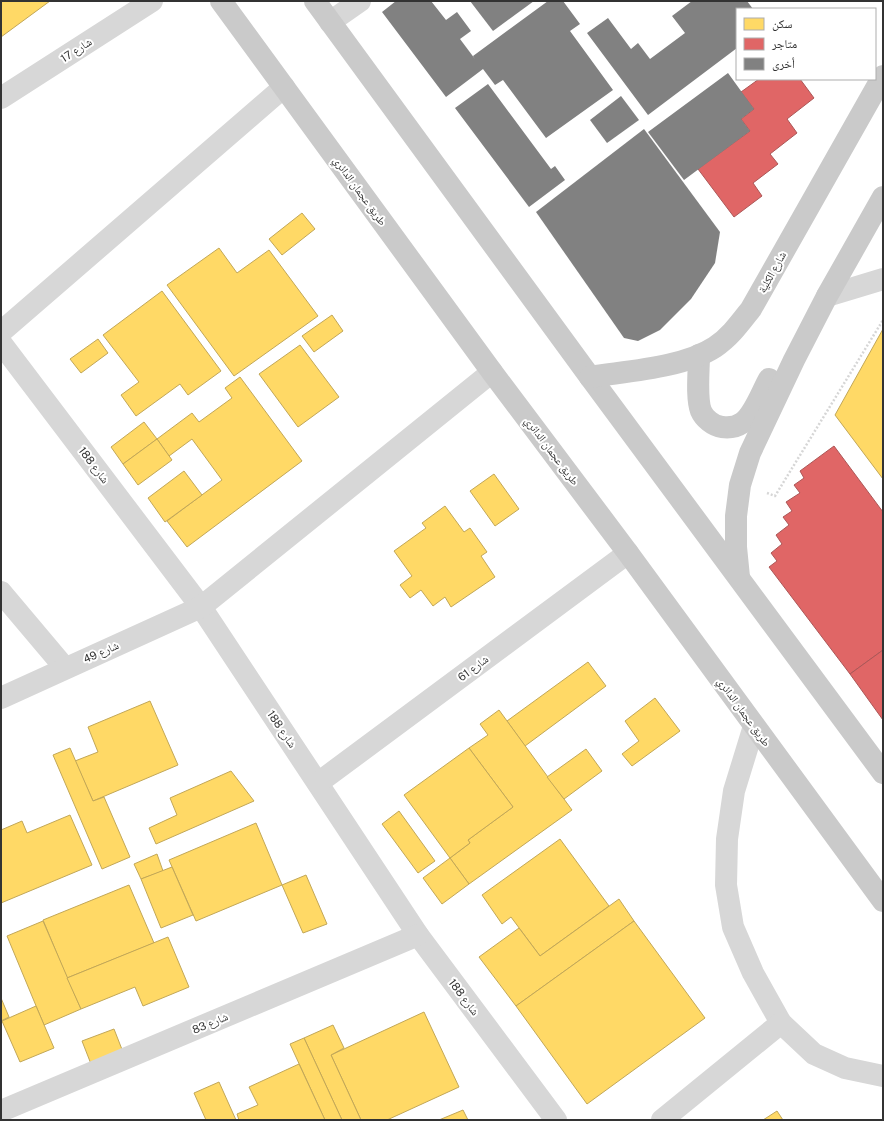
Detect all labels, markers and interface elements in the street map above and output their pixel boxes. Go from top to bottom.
legend [736,8,876,80]
text: سكن [772,17,793,31]
street label: شارع 17 [58,36,94,65]
text: متاجر [771,37,797,51]
text: أخرى [772,57,795,71]
street label: طريق عجمان الدائري [329,154,389,229]
street label: شارع الكلية [756,249,789,295]
street label: طريق عجمان الدائري [520,415,581,489]
street label: شارع 188 [76,445,112,486]
street label: شارع 49 [81,639,121,666]
street label: شارع 61 [455,653,491,684]
street label: طريق عجمان الدائري [713,675,773,750]
street label: شارع 188 [264,708,299,750]
street label: شارع 188 [446,977,482,1018]
street label: شارع 83 [190,1010,230,1037]

